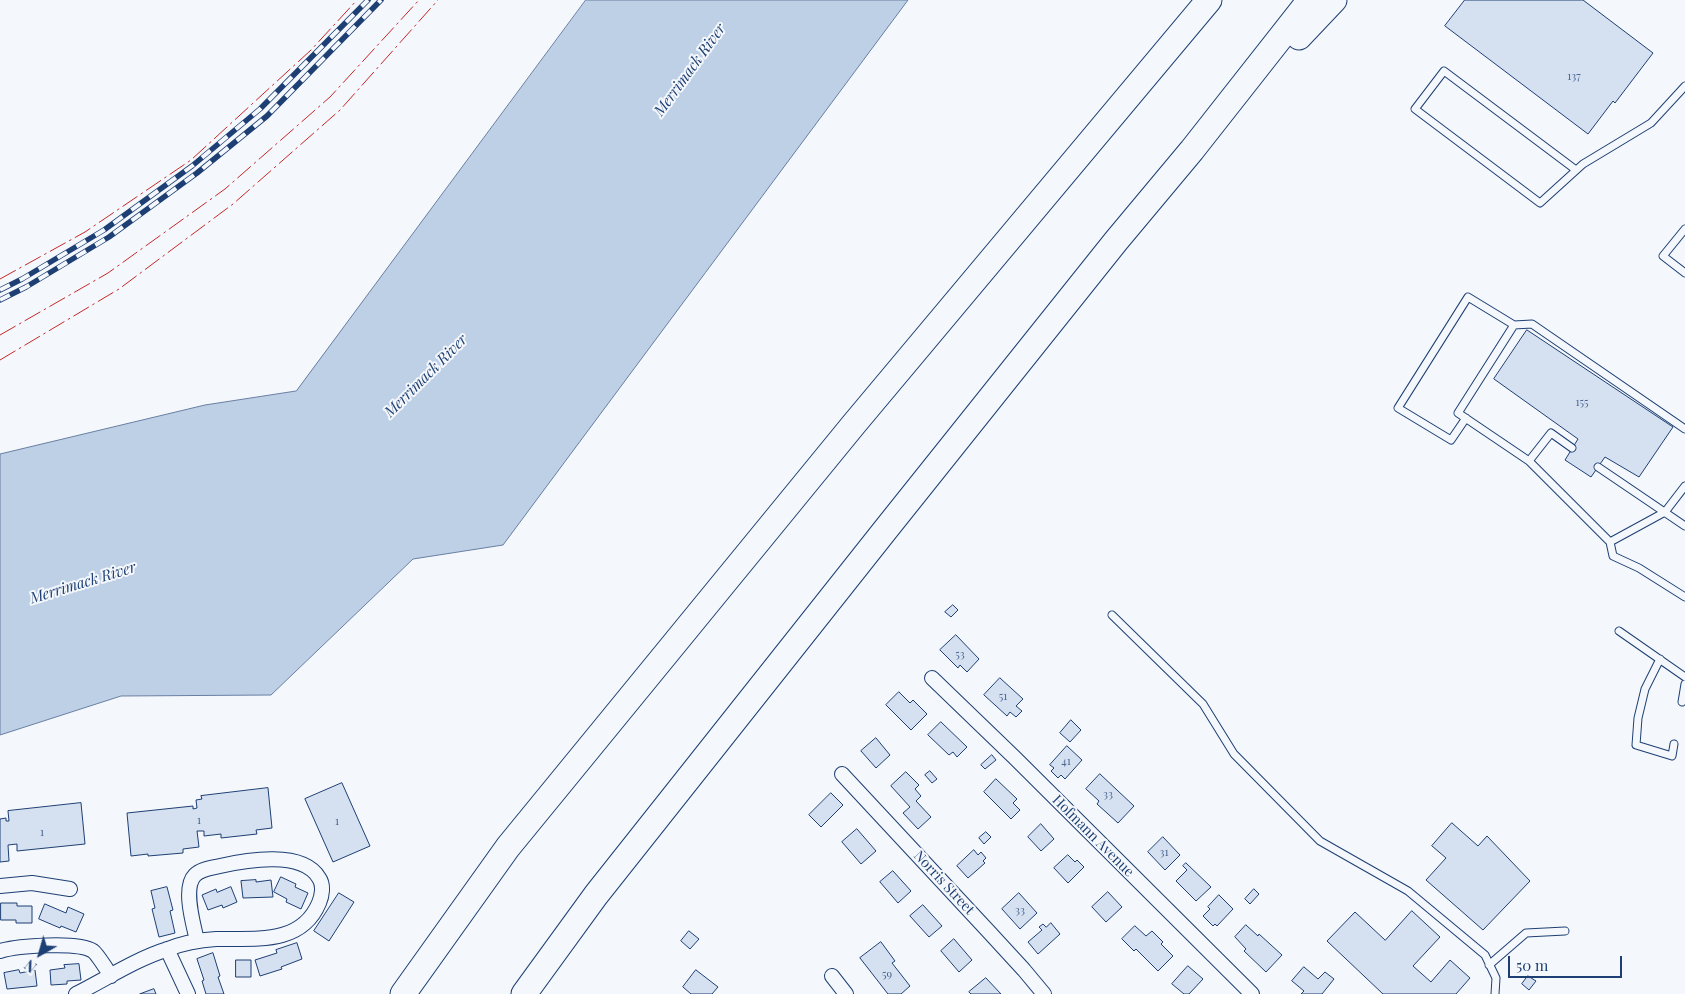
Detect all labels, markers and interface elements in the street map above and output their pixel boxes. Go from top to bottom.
water label: Merrimack River [650,20,730,120]
house number: 137 [1567,70,1581,84]
water label: Merrimack River [381,331,471,421]
house number: 155 [1575,396,1589,410]
water label: Merrimack River [28,558,138,608]
house number: 53 [955,648,965,662]
house number: 51 [999,690,1007,704]
house number: 41 [1061,755,1071,769]
house number: 33 [1103,788,1113,802]
street label: Hofmann Avenue [1049,792,1137,880]
house number: 1 [197,814,201,828]
house number: 1 [335,815,339,829]
house number: 1 [40,826,44,840]
house number: 31 [1159,846,1169,860]
street label: Norris Street [910,848,978,918]
house number: 33 [1015,904,1025,918]
north arrow [15,929,65,979]
scale bar [1510,946,1624,978]
text: 50 m [1516,955,1548,975]
text: N [21,956,40,977]
house number: 59 [882,968,892,982]

